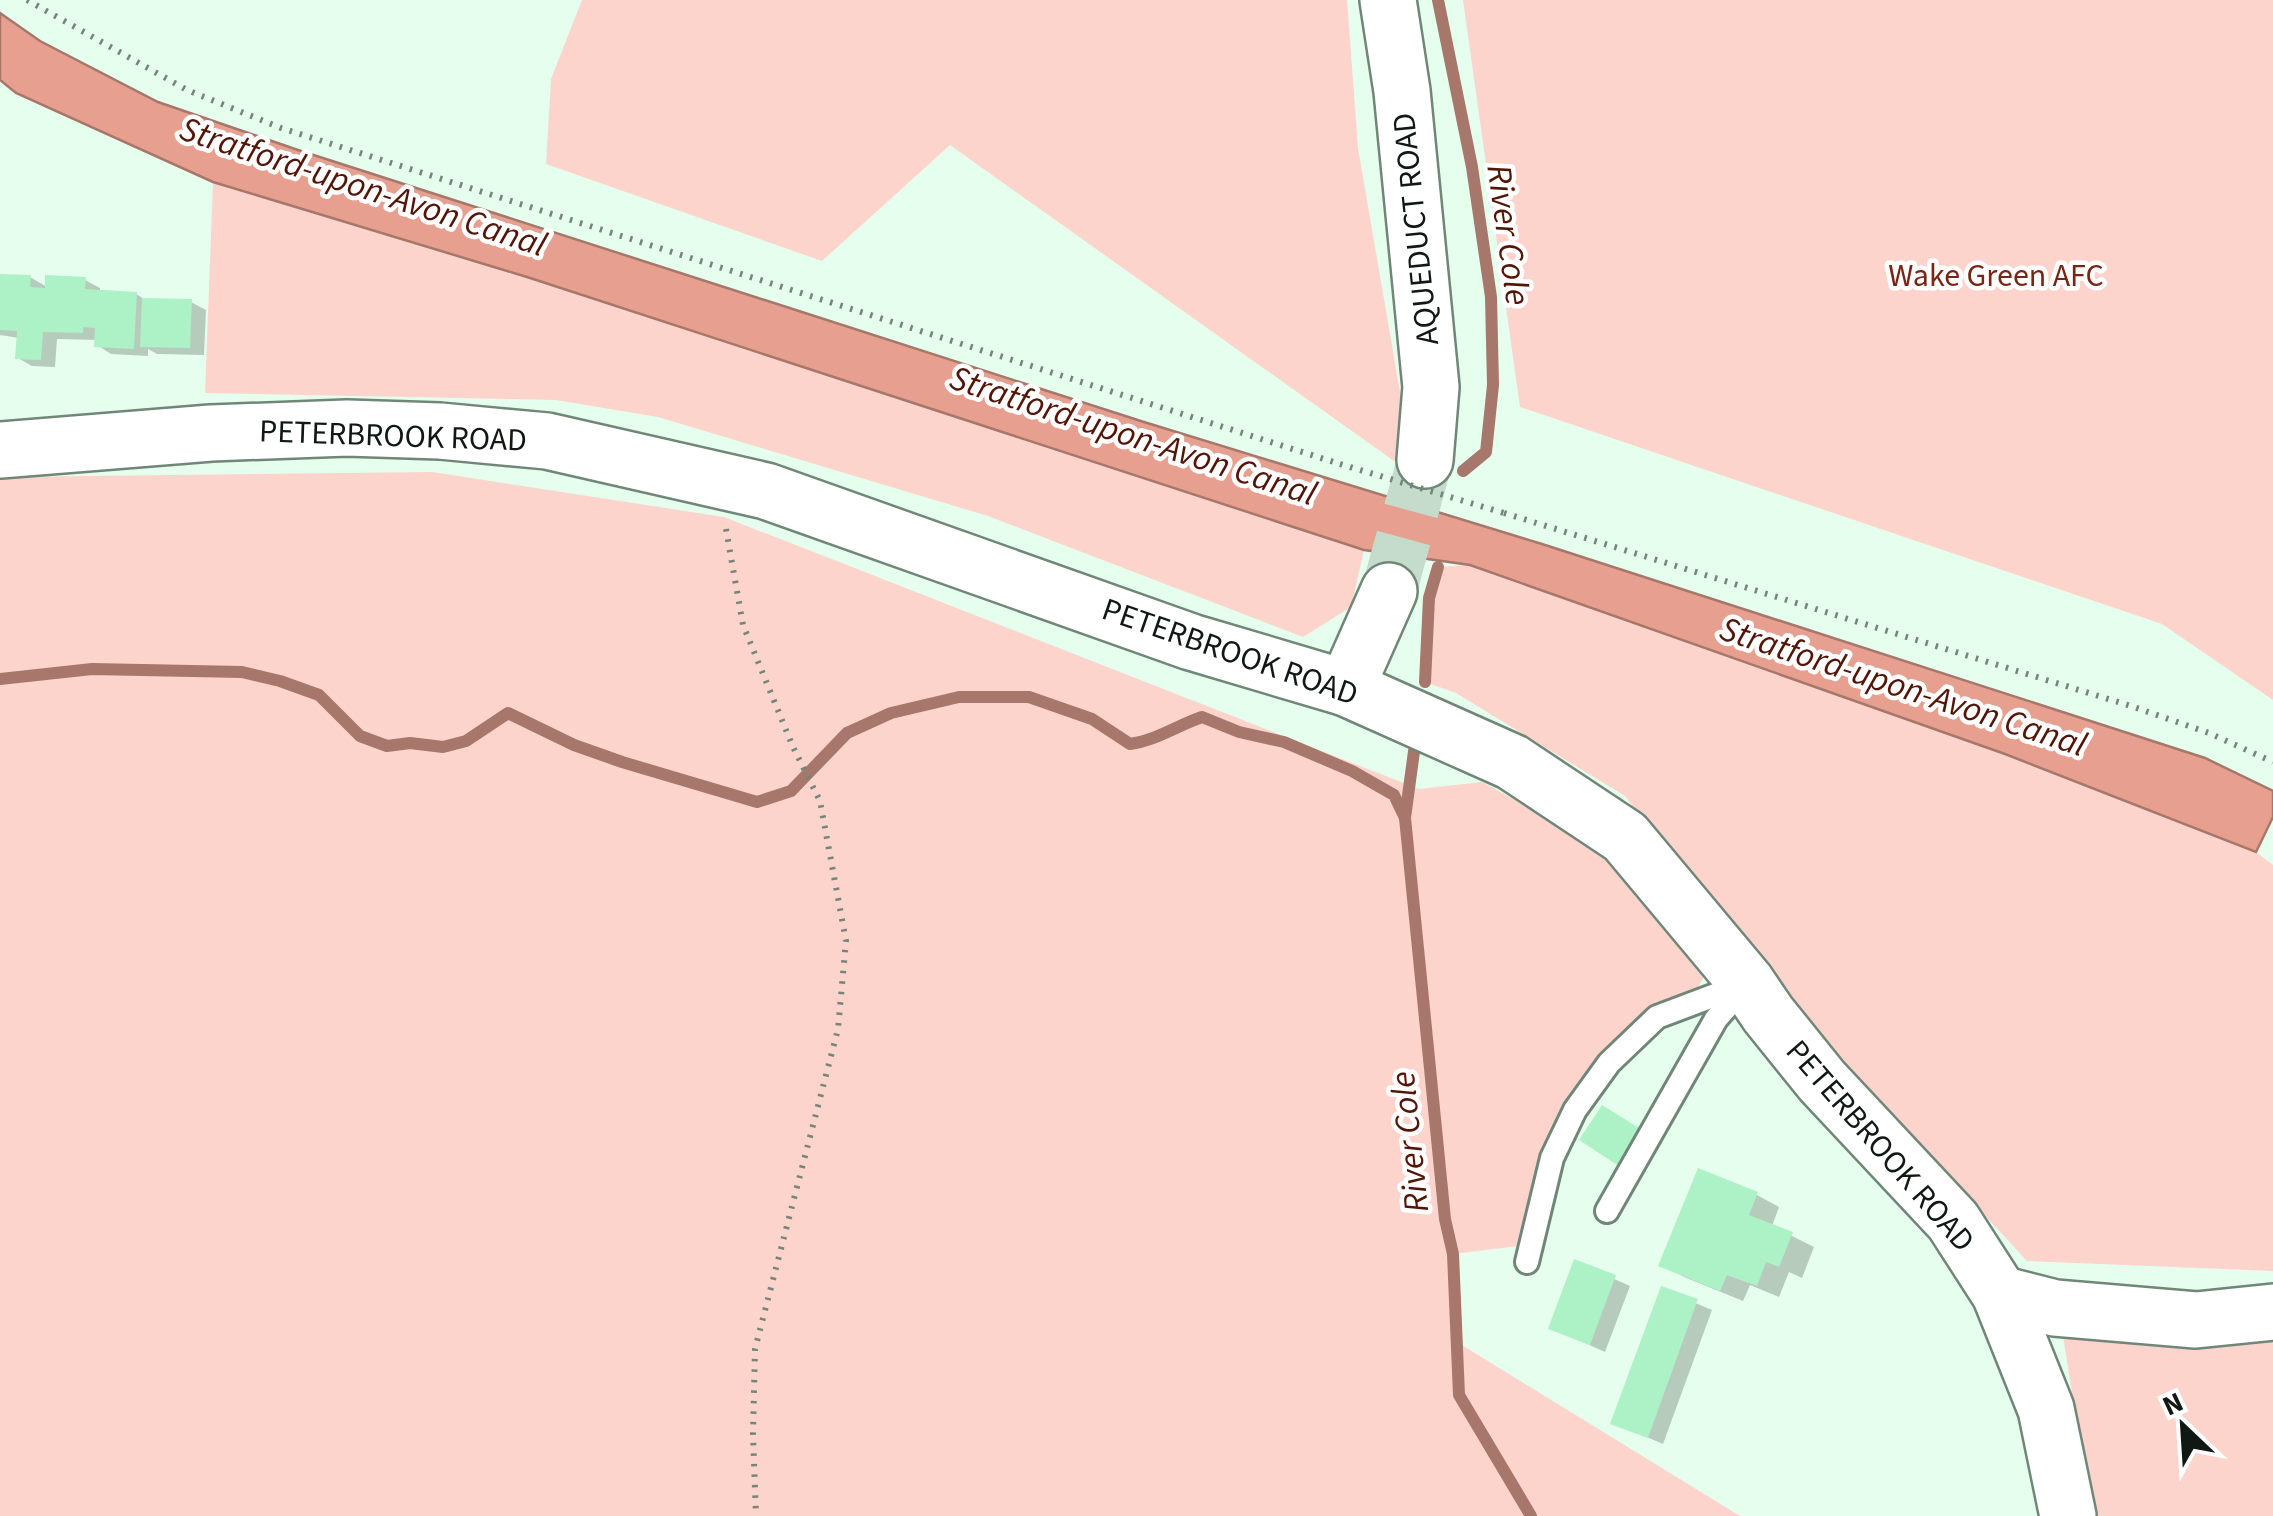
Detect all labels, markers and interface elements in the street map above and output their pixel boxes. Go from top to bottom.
water label: Stratford-upon-Avon Canal [173,104,553,270]
street label: AQUEDUCT ROAD [1381,110,1451,348]
water label: River Cole [1473,161,1543,309]
park label: Wake Green AFC [1888,253,2104,299]
water label: Stratford-upon-Avon Canal [943,353,1323,519]
street label: PETERBROOK ROAD [258,408,528,464]
street label: PETERBROOK ROAD [1096,587,1364,717]
water label: Stratford-upon-Avon Canal [1713,604,2093,770]
street label: PETERBROOK ROAD [1775,1030,1985,1262]
water label: River Cole [1378,1069,1442,1215]
north arrow [2133,1376,2233,1476]
text: N [2156,1382,2190,1426]

